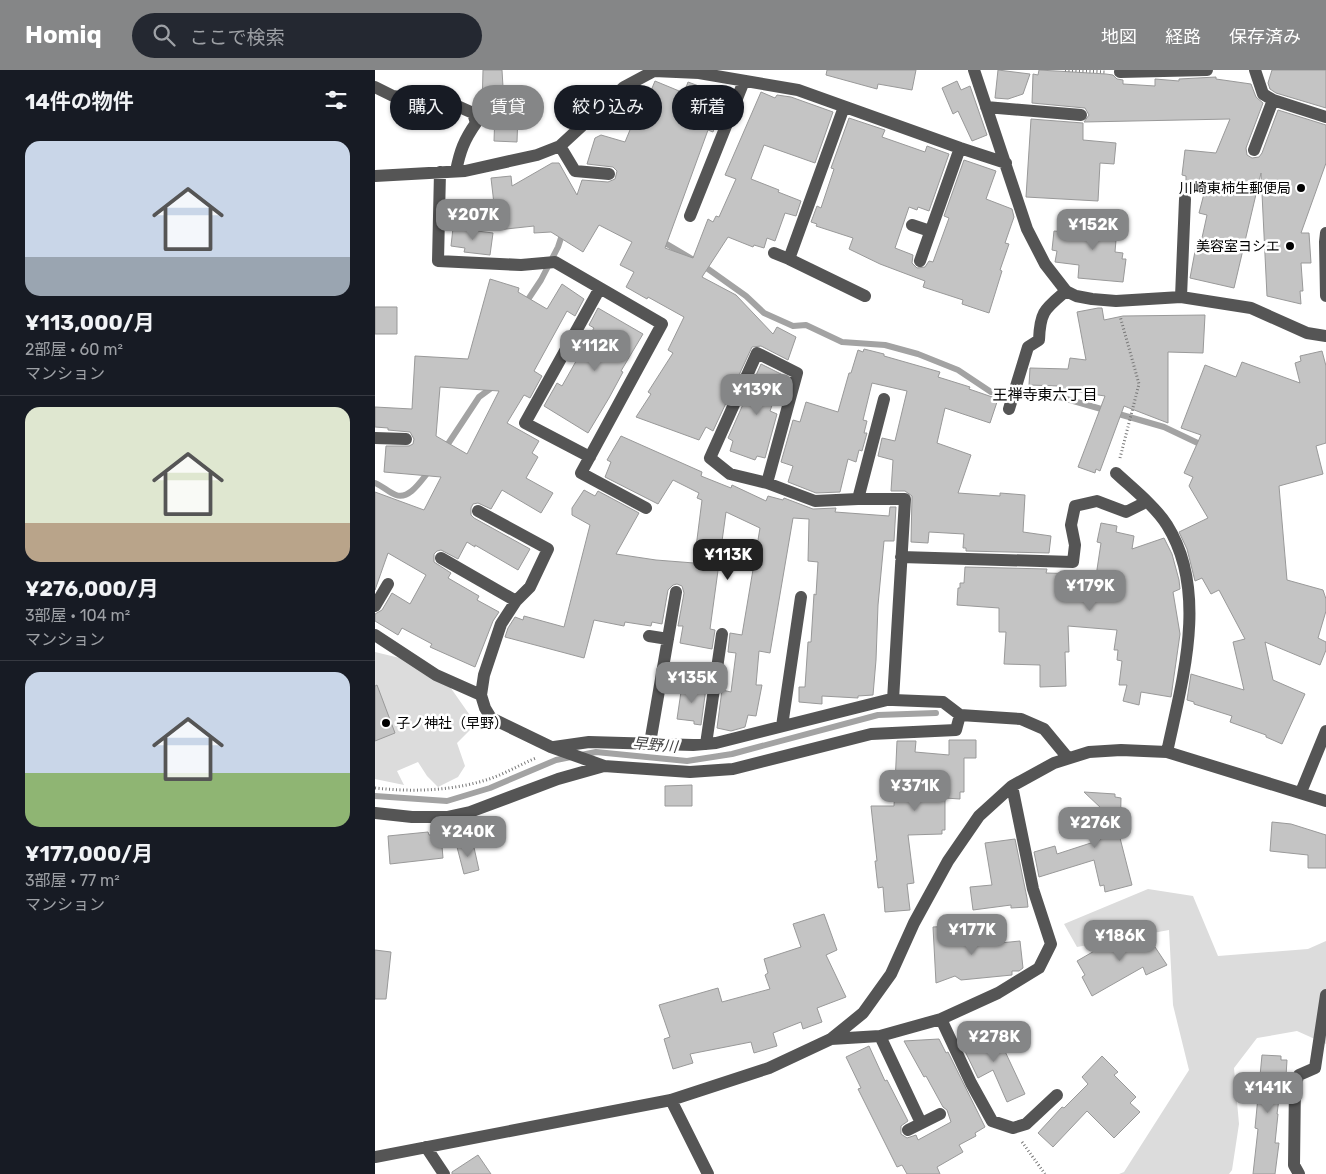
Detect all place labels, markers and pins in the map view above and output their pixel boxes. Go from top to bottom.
place label: 川崎東柿生郵便局 [1179,180,1291,197]
marker: 川崎東柿生郵便局 [1295,182,1307,194]
pin: ¥207K [438,198,508,241]
pin: ¥152K [1058,208,1128,251]
place label: 美容室ヨシエ [1196,238,1280,255]
marker: 美容室ヨシエ [1284,240,1296,252]
pin: ¥112K [560,330,630,372]
pin: ¥139K [722,374,792,416]
pin: ¥113K [693,538,763,581]
pin: ¥179K [1055,570,1125,612]
pin: ¥135K [657,662,727,704]
place label: 子ノ神社（早野） [396,715,508,732]
marker: 子ノ神社（早野） [380,717,392,729]
pin: ¥371K [880,770,950,812]
pin: ¥276K [1060,806,1130,849]
pin: ¥240K [433,816,503,858]
pin: ¥177K [937,914,1007,956]
pin: ¥186K [1085,920,1155,962]
pin: ¥278K [959,1020,1029,1063]
pin: ¥141K [1233,1072,1303,1114]

